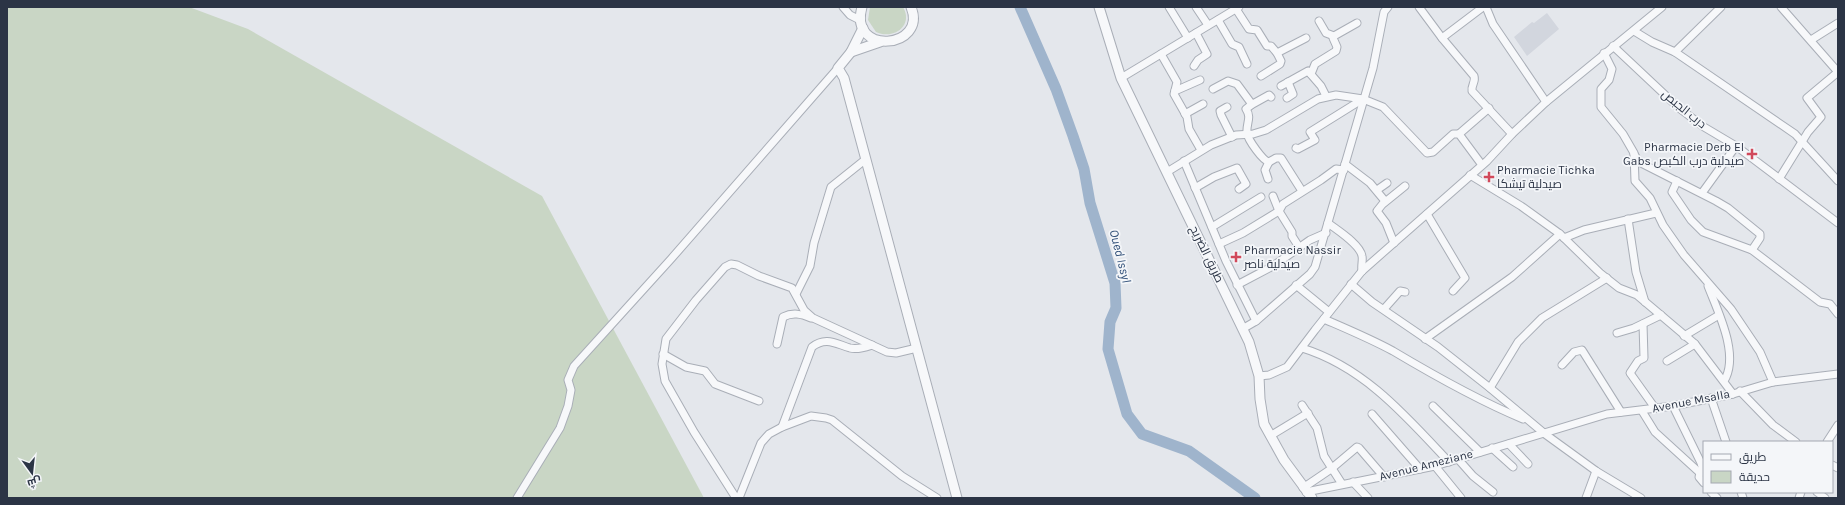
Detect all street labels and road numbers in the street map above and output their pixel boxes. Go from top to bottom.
street label: درب الجبص [1659,87,1709,131]
street label: طريق الضريح [1186,223,1227,285]
street label: Avenue Msalla [1651,387,1731,415]
street label: Avenue Ameziane [1378,447,1474,483]

